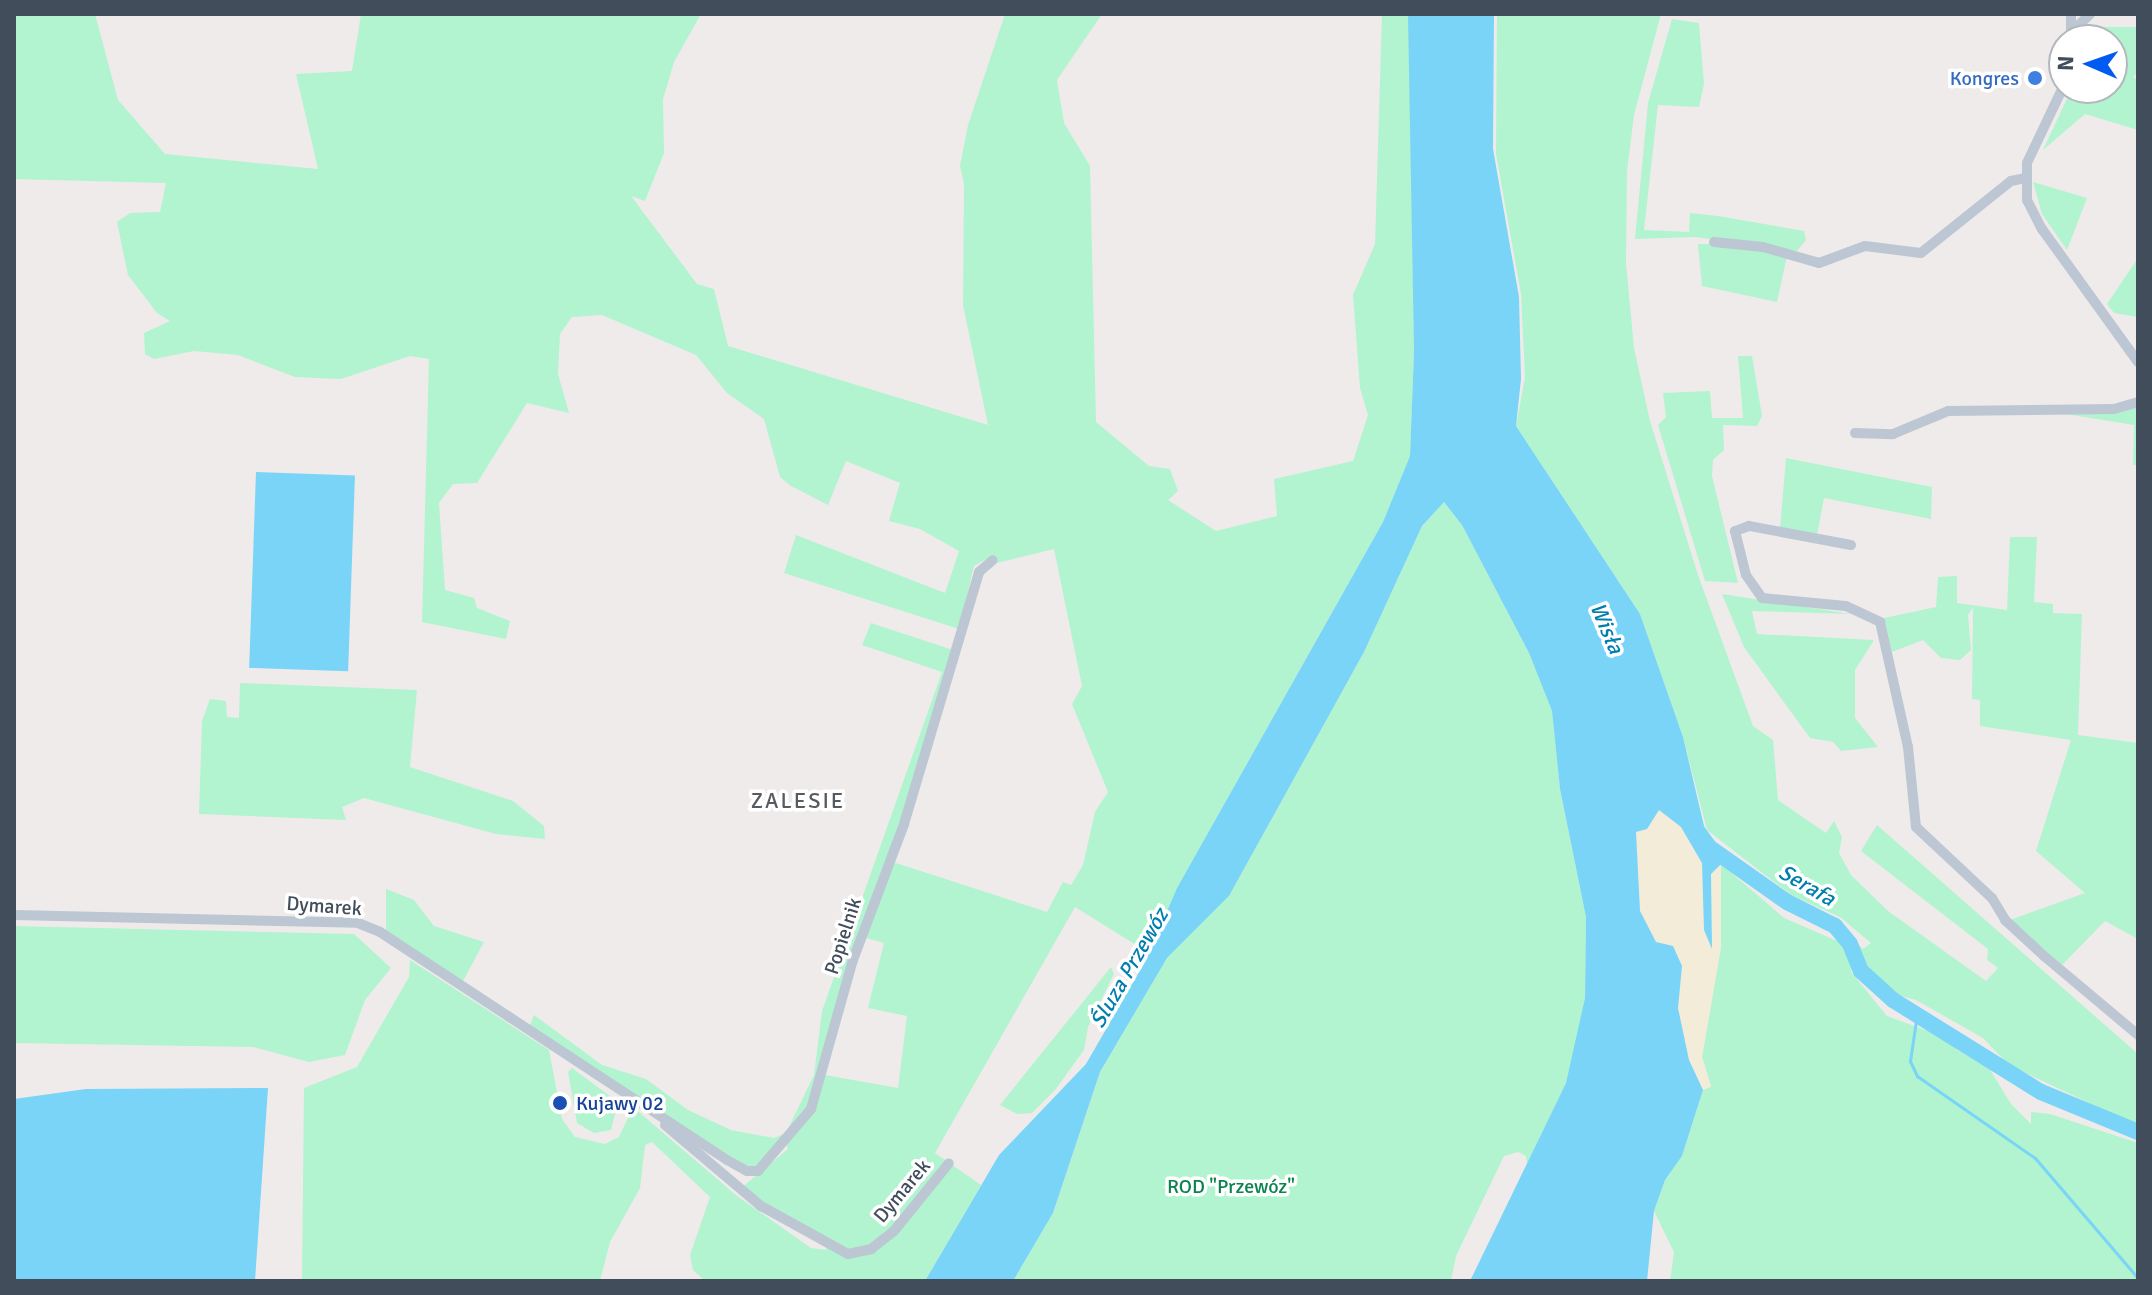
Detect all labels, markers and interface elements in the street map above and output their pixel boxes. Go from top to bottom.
north arrow [2048,24,2128,104]
text: N [2052,55,2079,71]
place label: Kongres [1950,66,2019,90]
marker: Kongres [2026,69,2044,87]
water label: Wisła [1585,599,1629,657]
district label: ZALESIE [751,788,845,814]
water label: Serafa [1774,858,1840,912]
street label: Dymarek [286,891,362,921]
street label: Popielnik [819,895,867,977]
water label: Śluza Przewóz [1084,904,1174,1032]
place label: Kujawy 02 [576,1091,664,1115]
marker: Kujawy 02 [551,1094,569,1112]
street label: Dymarek [869,1154,935,1228]
park label: ROD "Przewóz" [1167,1174,1295,1198]

